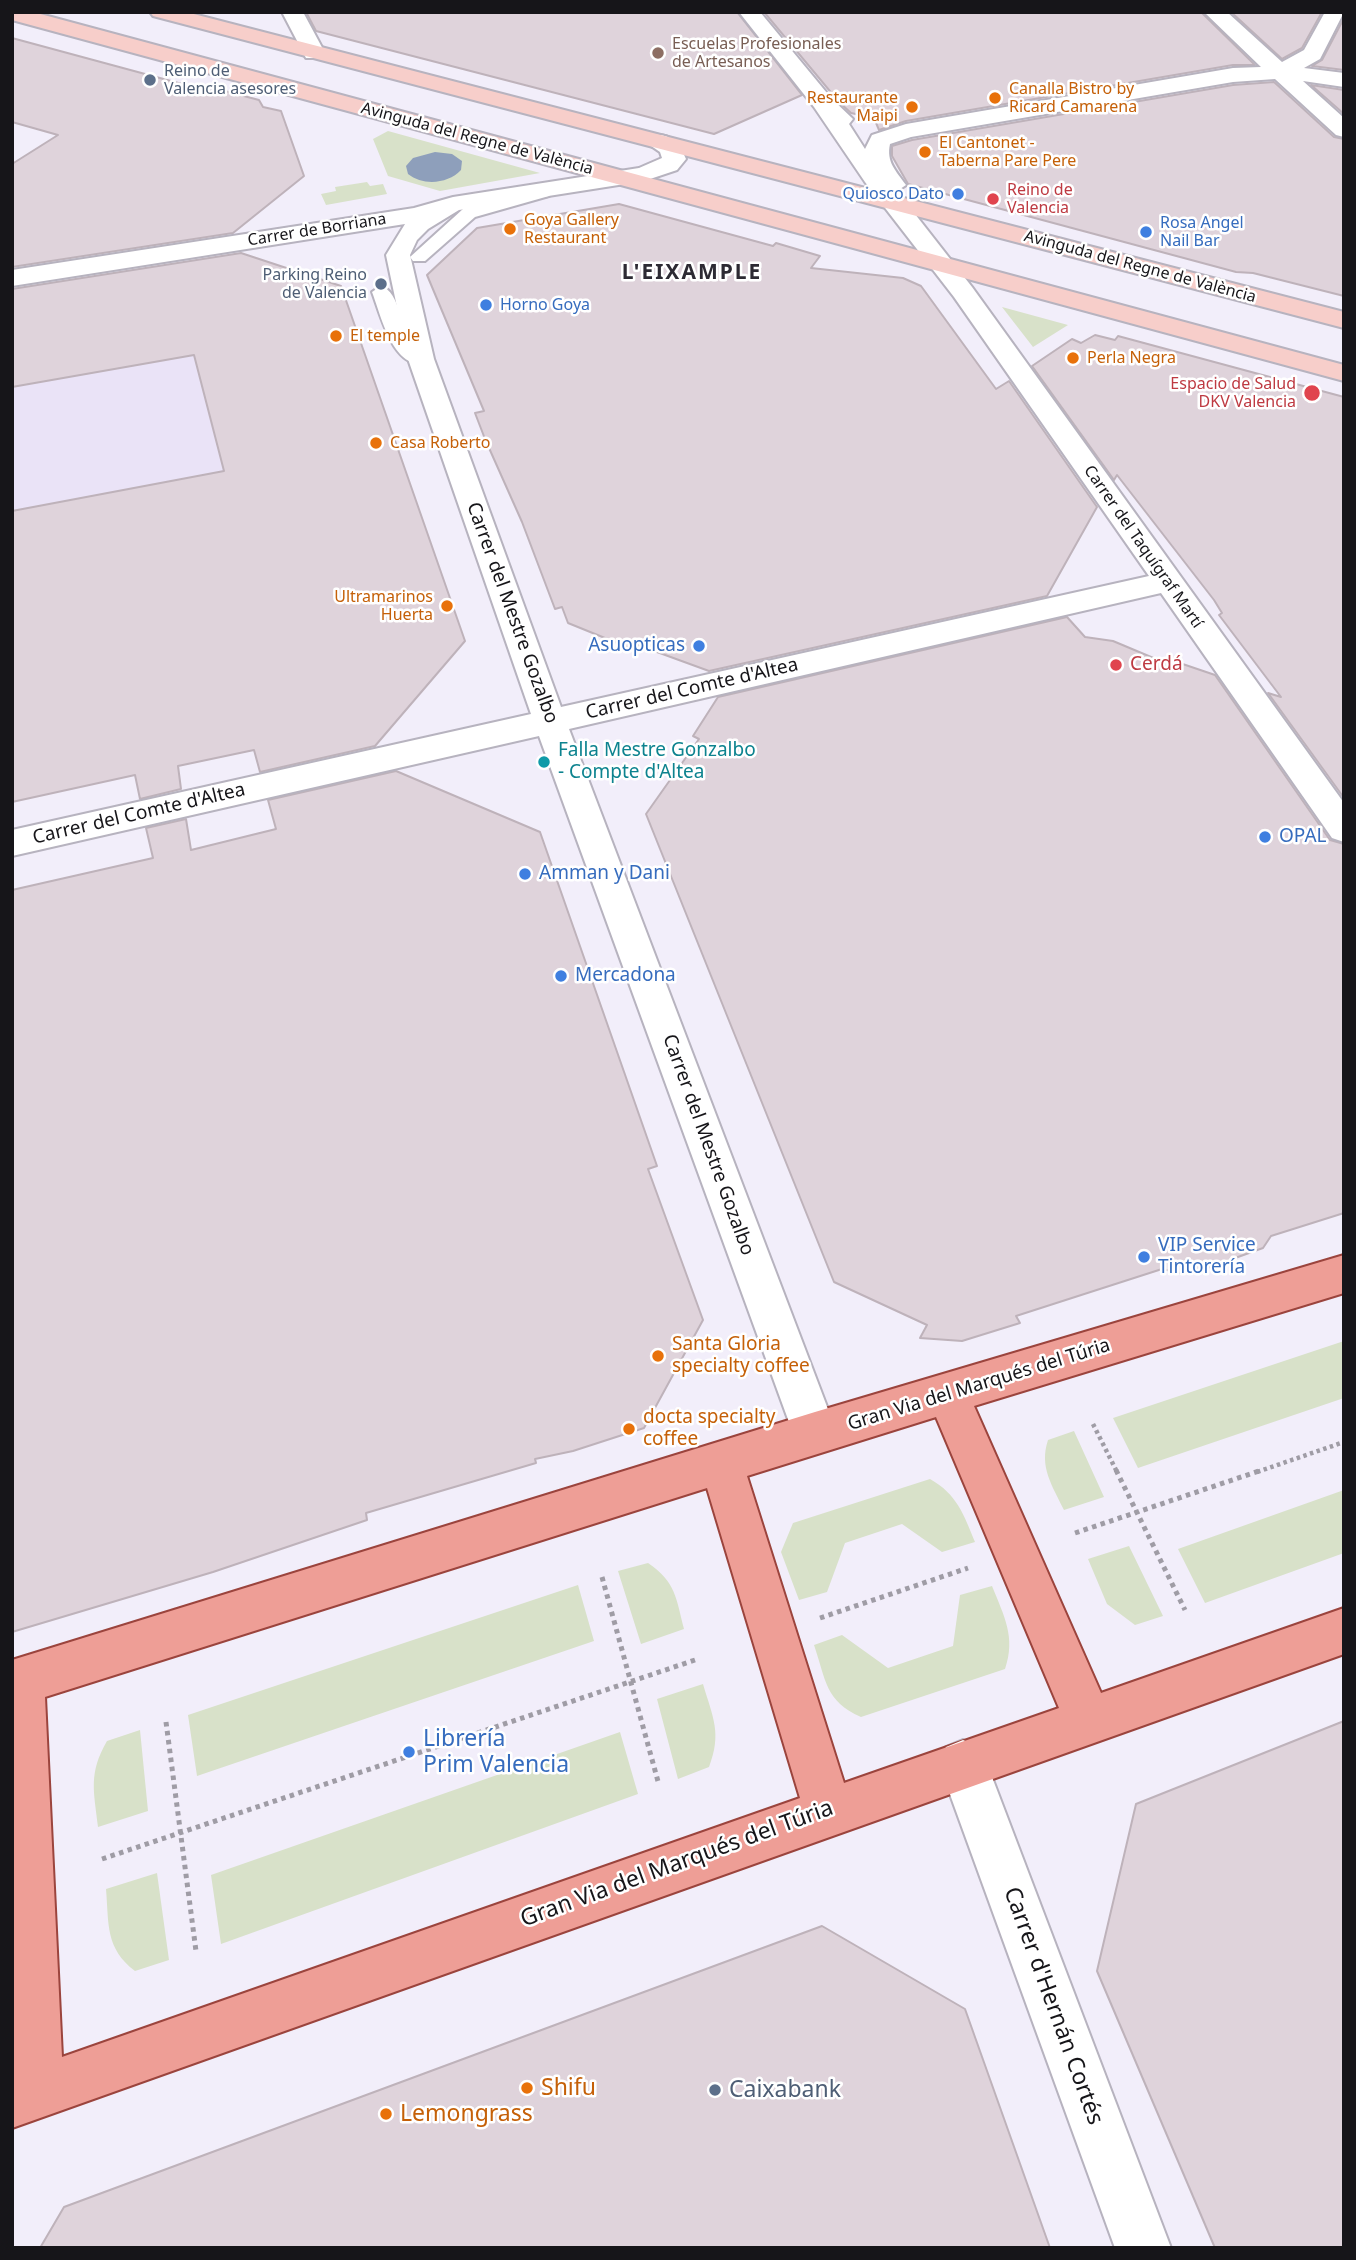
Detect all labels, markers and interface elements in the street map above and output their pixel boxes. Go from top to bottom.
place label: Escuelas Profesionales de Artesanos [672,34,841,72]
marker: Escuelas Profesionales de Artesanos [650,45,666,61]
place label: Reino de Valencia asesores [164,61,296,99]
marker: Reino de Valencia asesores [142,72,158,88]
place label: Canalla Bistro by Ricard Camarena [1009,79,1137,117]
place label: Restaurante Maipi [807,88,898,126]
marker: Canalla Bistro by Ricard Camarena [987,90,1003,106]
street label: Avinguda del Regne de València [359,99,595,179]
marker: Restaurante Maipi [904,99,920,115]
place label: El Cantonet - Taberna Pare Pere [939,133,1076,171]
marker: El Cantonet - Taberna Pare Pere [917,144,933,160]
place label: Reino de Valencia [1007,180,1073,218]
place label: Quiosco Dato [843,184,944,204]
marker: Quiosco Dato [950,186,966,202]
marker: Reino de Valencia [985,191,1001,207]
street label: Carrer de Borriana [246,210,388,250]
place label: Goya Gallery Restaurant [524,210,619,248]
place label: Rosa Angel Nail Bar [1160,213,1244,251]
marker: Goya Gallery Restaurant [502,221,518,237]
marker: Rosa Angel Nail Bar [1138,224,1154,240]
street label: Avinguda del Regne de València [1022,227,1258,307]
district label: L'EIXAMPLE [623,260,761,286]
place label: Parking Reino de Valencia [263,265,367,303]
marker: Parking Reino de Valencia [373,276,389,292]
place label: Horno Goya [500,295,590,315]
marker: Horno Goya [478,297,494,313]
place label: El temple [350,326,420,346]
marker: El temple [328,328,344,344]
place label: Perla Negra [1087,348,1176,368]
marker: Perla Negra [1065,350,1081,366]
place label: Espacio de Salud DKV Valencia [1170,374,1296,412]
marker: Espacio de Salud DKV Valencia [1302,383,1322,403]
place label: Casa Roberto [390,433,490,453]
marker: Casa Roberto [368,435,384,451]
street label: Carrer del Taquígraf Martí [1079,462,1207,632]
street label: Carrer del Mestre Gozalbo [461,499,563,727]
place label: Ultramarinos Huerta [334,587,433,625]
marker: Ultramarinos Huerta [439,598,455,614]
place label: Asuopticas [588,635,685,657]
marker: Asuopticas [691,638,707,654]
street label: Carrer del Comte d'Altea [584,653,800,725]
place label: Cerdá [1130,654,1183,676]
marker: Cerdá [1108,657,1124,673]
place label: Falla Mestre Gonzalbo - Compte d'Altea [558,740,756,784]
marker: Falla Mestre Gonzalbo - Compte d'Altea [536,754,552,770]
street label: Carrer del Comte d'Altea [31,778,247,850]
place label: OPAL [1279,826,1326,848]
marker: OPAL [1257,829,1273,845]
place label: Amman y Dani [539,863,670,885]
marker: Amman y Dani [517,866,533,882]
place label: Mercadona [575,965,676,987]
marker: Mercadona [553,968,569,984]
street label: Carrer del Mestre Gozalbo [657,1031,759,1259]
place label: VIP Service Tintorería [1158,1235,1256,1279]
marker: VIP Service Tintorería [1136,1249,1152,1265]
place label: Santa Gloria specialty coffee [672,1334,810,1378]
street label: Gran Via del Marqués del Túria [845,1334,1113,1436]
marker: Santa Gloria specialty coffee [650,1348,666,1364]
place label: docta specialty coffee [643,1407,775,1451]
marker: docta specialty coffee [621,1421,637,1437]
place label: Librería Prim Valencia [423,1725,569,1779]
marker: Librería Prim Valencia [401,1744,417,1760]
street label: Gran Via del Marqués del Túria [517,1794,837,1934]
street label: Carrer d'Hernán Cortés [997,1883,1109,2129]
place label: Shifu [541,2074,596,2102]
place label: Caixabank [729,2076,841,2104]
marker: Shifu [519,2080,535,2096]
marker: Caixabank [707,2082,723,2098]
place label: Lemongrass [400,2100,533,2128]
marker: Lemongrass [378,2106,394,2122]

